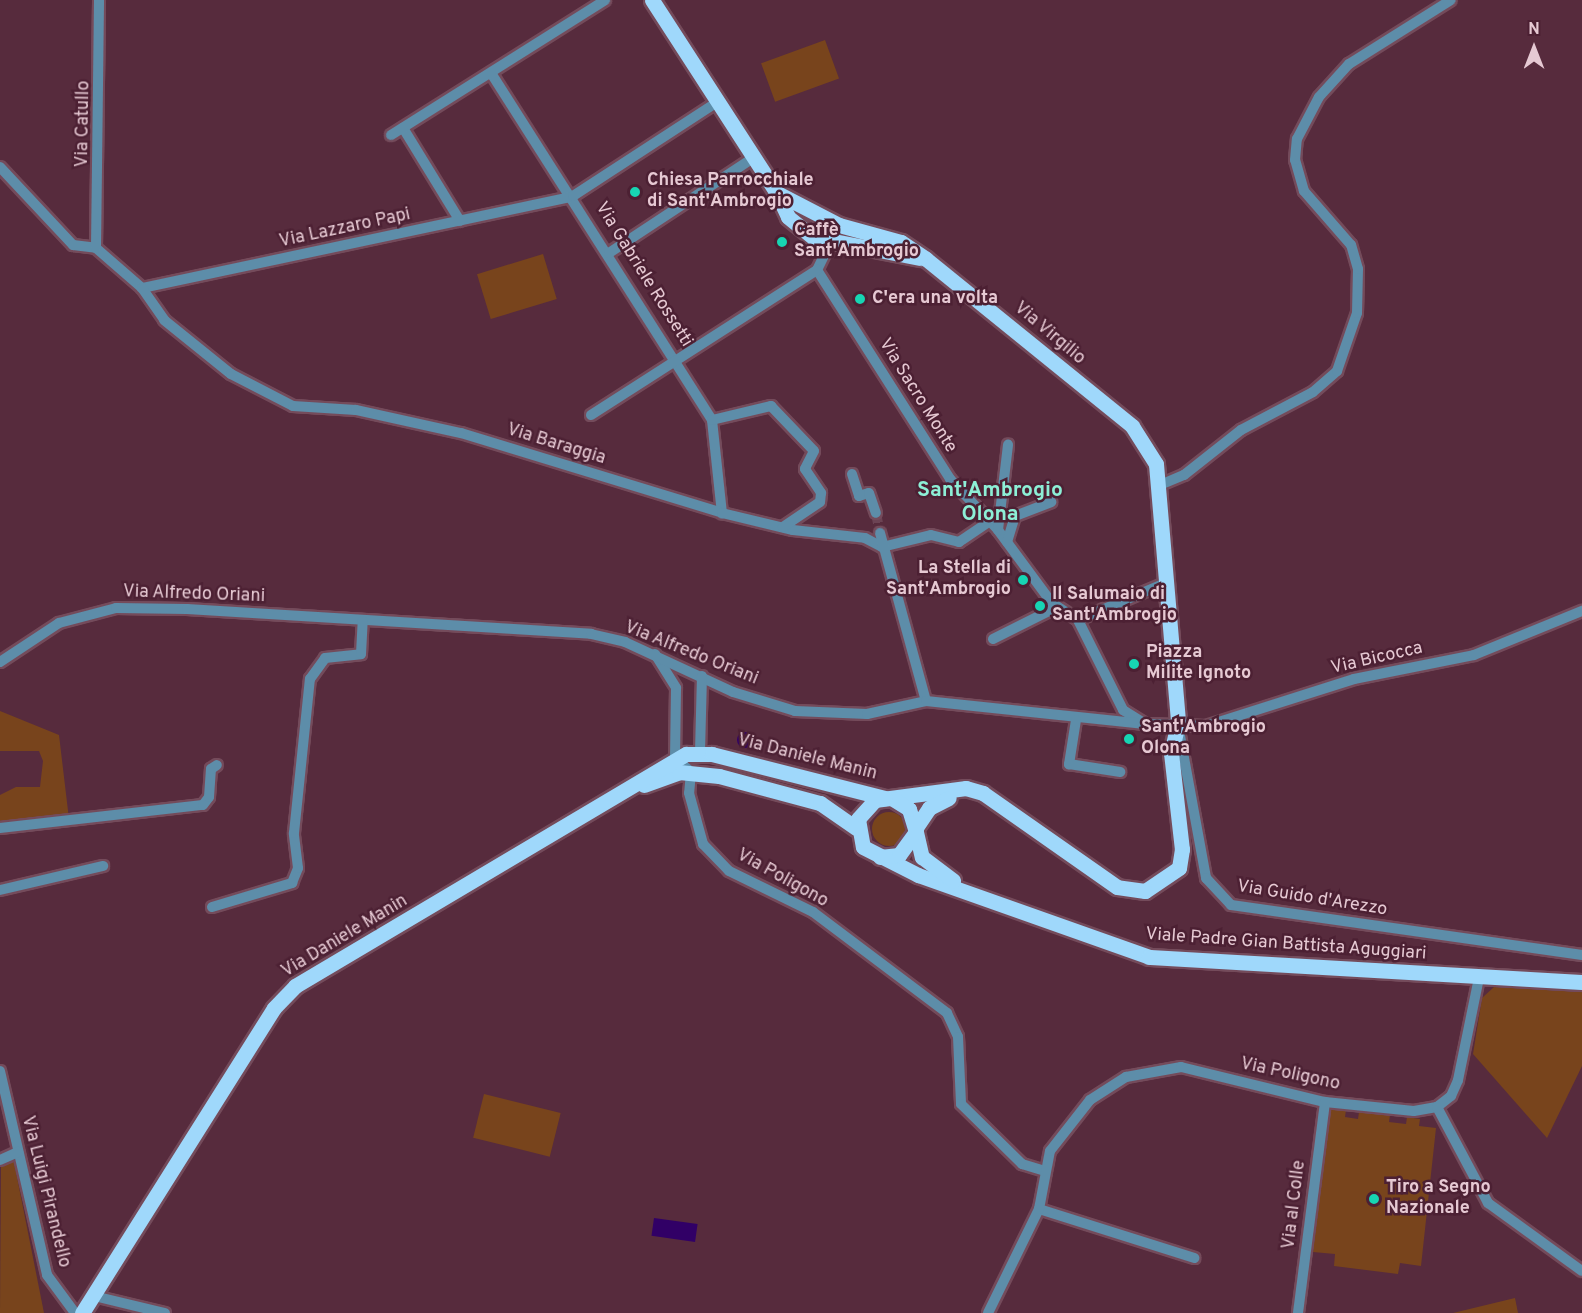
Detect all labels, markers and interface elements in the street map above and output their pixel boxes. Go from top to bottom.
north arrow [1504,18,1564,78]
text: N [1528,20,1540,40]
street label: Via Catullo [72,80,96,168]
place label: Chiesa Parrocchiale di Sant'Ambrogio [647,171,814,213]
marker: Chiesa Parrocchiale di Sant'Ambrogio [628,185,642,199]
street label: Via Gabriele Rossetti [590,199,696,351]
street label: Via Lazzaro Papi [277,205,413,253]
place label: Caffè Sant'Ambrogio [794,221,919,264]
marker: Caffè Sant'Ambrogio [775,235,789,249]
place label: C'era una volta [872,288,998,310]
marker: C'era una volta [853,292,867,306]
street label: Via Virgilio [1009,298,1089,370]
street label: Via Sacro Monte [873,335,961,457]
street label: Via Baraggia [504,420,608,470]
district label: Sant'Ambrogio Olona [917,478,1063,528]
place label: La Stella di Sant'Ambrogio [886,559,1011,602]
marker: La Stella di Sant'Ambrogio [1016,573,1030,587]
street label: Via Alfredo Oriani [122,582,266,608]
place label: Il Salumaio di Sant'Ambrogio [1052,585,1177,628]
marker: Il Salumaio di Sant'Ambrogio [1033,599,1047,613]
street label: Via Alfredo Oriani [621,617,761,691]
street label: Via Bicocca [1329,638,1425,680]
place label: Piazza Milite Ignoto [1146,643,1251,686]
marker: Piazza Milite Ignoto [1127,657,1141,671]
place label: Sant'Ambrogio Olona [1141,718,1266,760]
street label: Via Daniele Manin [735,730,879,786]
marker: Sant'Ambrogio Olona [1122,732,1136,746]
street label: Via Poligono [733,845,831,913]
street label: Via Guido d'Arezzo [1235,876,1389,922]
street label: Via Daniele Manin [278,891,412,983]
street label: Viale Padre Gian Battista Aguggiari [1144,924,1428,966]
street label: Via Poligono [1238,1054,1342,1096]
street label: Via Luigi Pirandello [16,1114,74,1270]
street label: Via al Colle [1279,1159,1311,1251]
place label: Tiro a Segno Nazionale [1386,1178,1491,1220]
marker: Tiro a Segno Nazionale [1367,1192,1381,1206]

